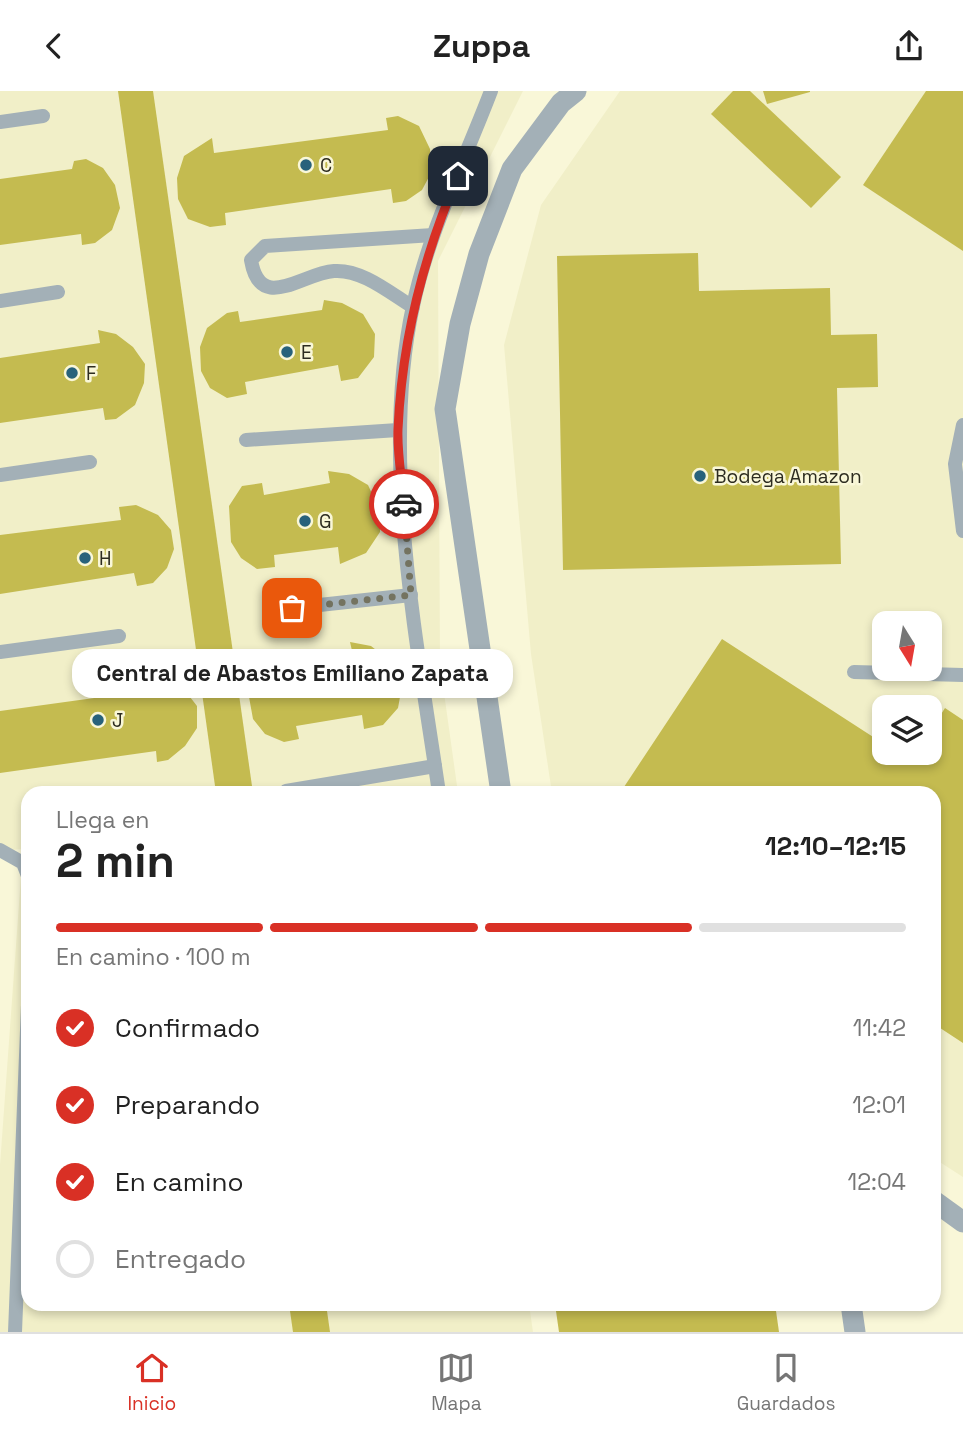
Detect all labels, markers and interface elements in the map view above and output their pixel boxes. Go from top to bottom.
text: Zuppa [433,26,530,66]
icon: back [35,27,73,65]
icon: share [890,27,928,65]
pin [428,146,488,206]
place label: C [320,153,332,178]
marker: C [298,157,314,173]
icon: home [439,157,477,195]
place label: E [301,340,312,365]
marker: E [279,344,295,360]
place label: F [86,361,96,386]
marker: F [64,365,80,381]
place label: Bodega Amazon [714,464,862,489]
marker: Bodega Amazon [692,468,708,484]
courier [369,469,439,539]
icon: car [385,485,423,523]
place label: G [319,509,332,534]
marker: G [297,513,313,529]
place label: H [99,546,111,571]
marker: H [77,550,93,566]
pin [262,578,322,638]
icon: bag [273,589,311,627]
north arrow [872,611,942,681]
map controls [872,611,942,765]
callout: Central de Abastos Emiliano Zapata [72,650,512,699]
text: Central de Abastos Emiliano Zapata [97,658,488,688]
button: layers [872,695,942,765]
place label: J [112,708,123,733]
marker: J [90,712,106,728]
text: Llega en [56,805,149,835]
text: 12:10–12:15 [765,829,906,863]
text: 2 min [56,832,175,890]
text: En camino · 100 m [56,942,251,972]
icon: check [56,1009,94,1047]
text: Confirmado [115,1011,260,1045]
text: 11:42 [853,1013,906,1043]
icon: check [56,1086,94,1124]
text: Preparando [115,1088,260,1122]
text: 12:01 [852,1090,906,1120]
icon: check [56,1163,94,1201]
text: En camino [115,1165,244,1199]
text: 12:04 [848,1167,906,1197]
text: Entregado [115,1242,246,1276]
tab: Inicio [127,1349,176,1416]
tab: Mapa [431,1349,482,1416]
tab: Guardados [737,1349,836,1416]

